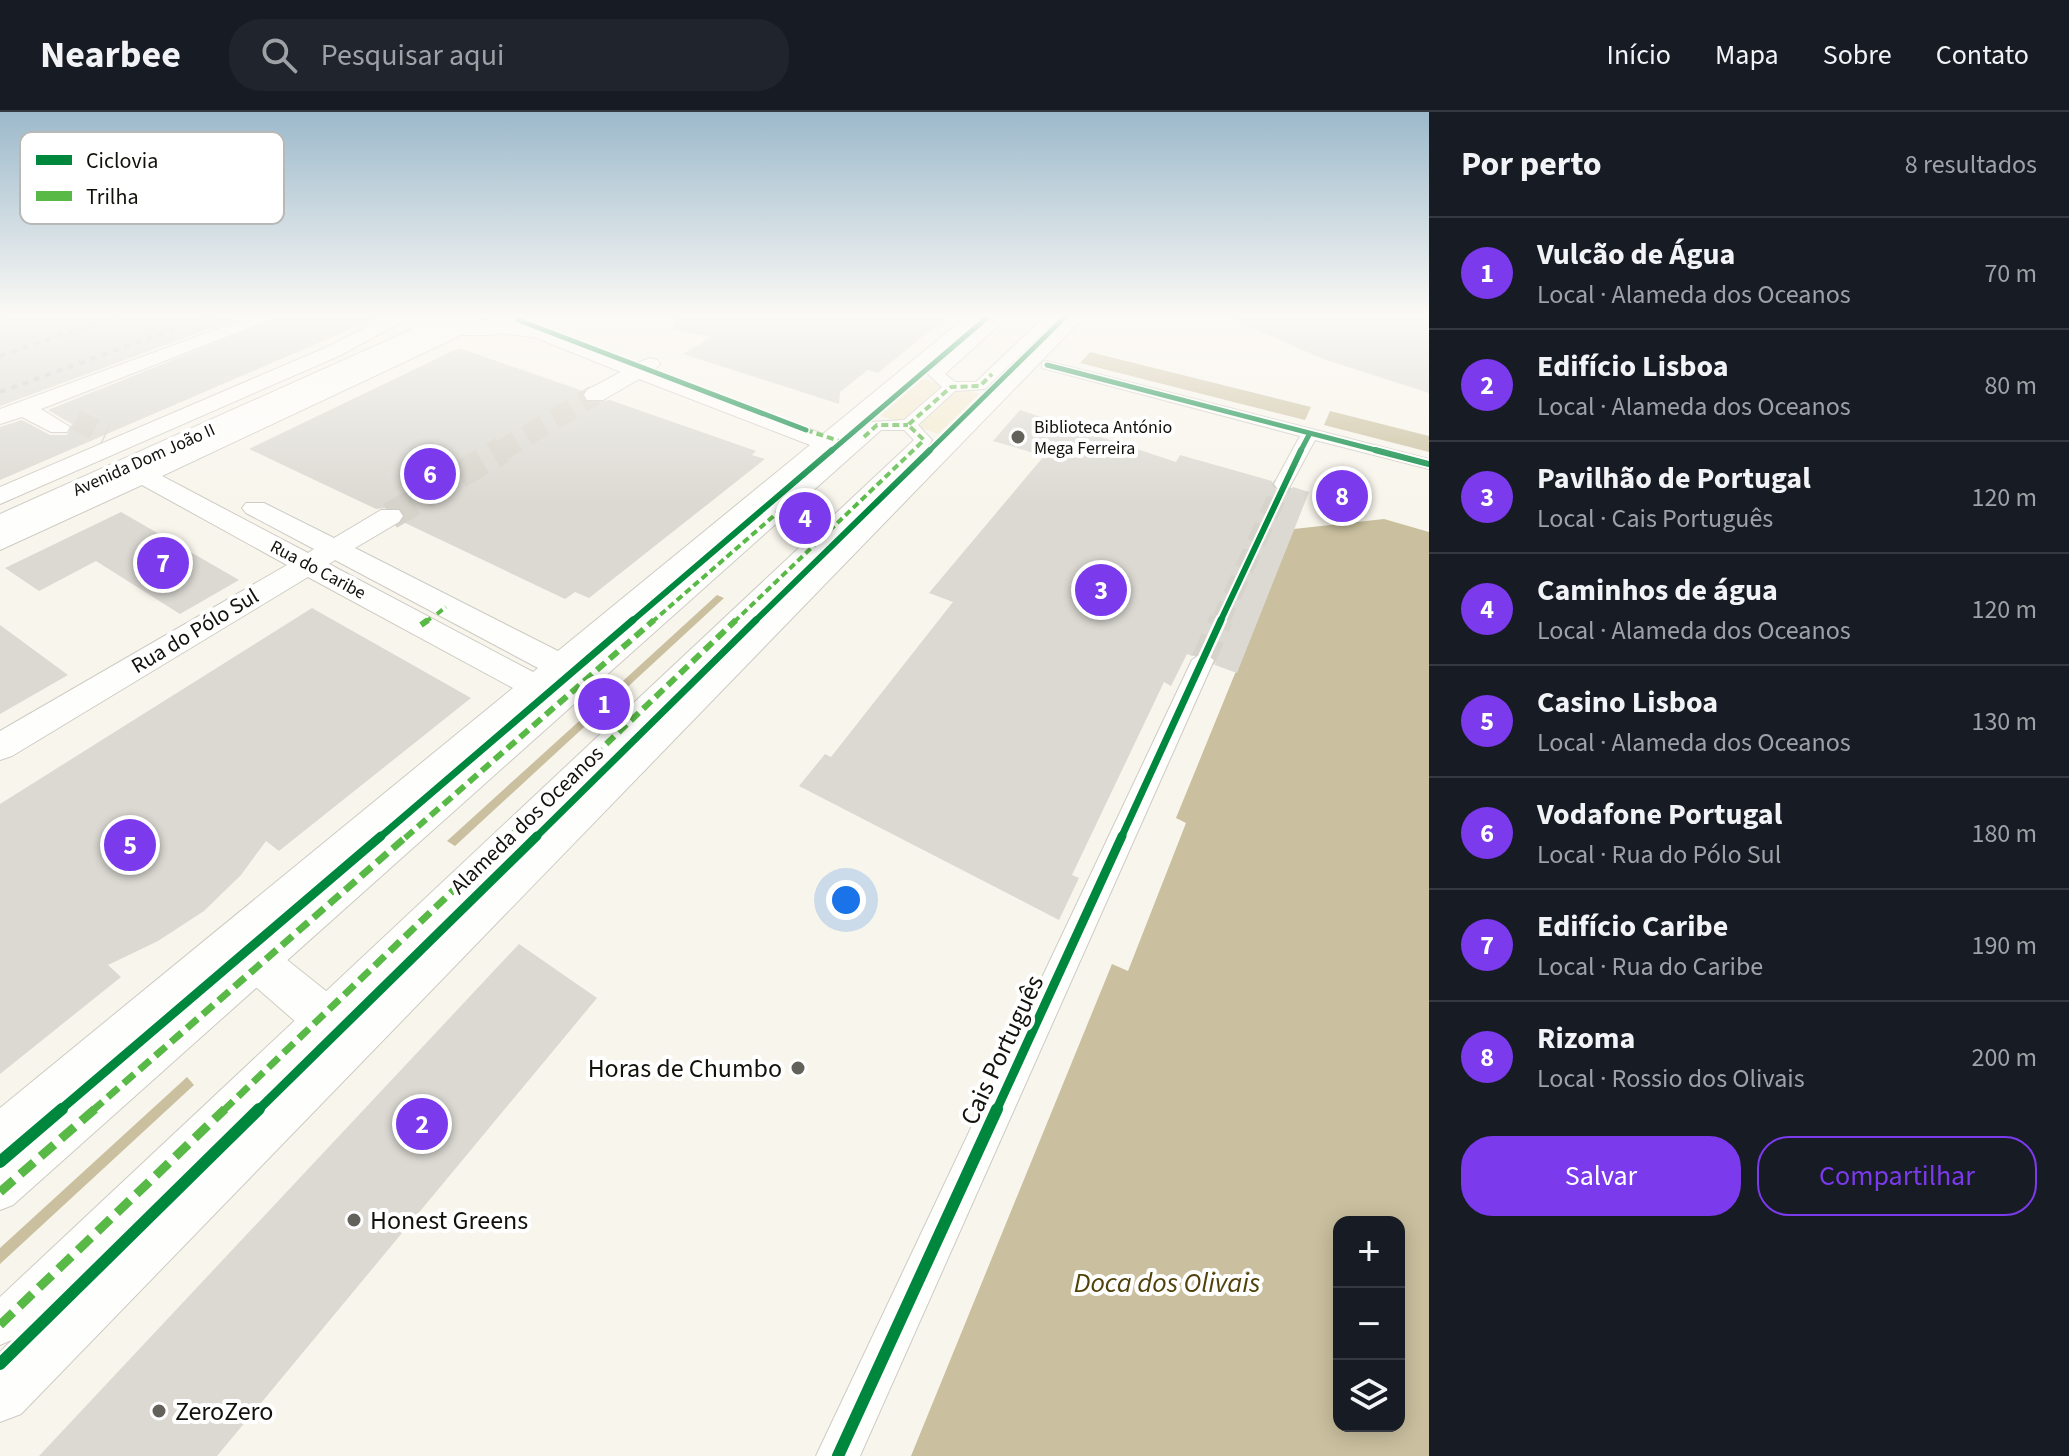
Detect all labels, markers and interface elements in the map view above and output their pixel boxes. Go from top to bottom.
search box [229,19,789,91]
text: Nearbee [40,28,181,82]
icon: search [257,33,301,77]
text: Pesquisar aqui [321,34,504,77]
text: Início [1607,35,1671,75]
text: Mapa [1715,35,1779,75]
text: Sobre [1823,35,1892,75]
text: Contato [1936,35,2029,75]
legend [20,132,284,224]
text: Por perto [1461,140,1602,189]
text: Ciclovia [86,145,158,177]
text: 8 resultados [1905,146,2037,183]
text: Trilha [86,181,139,213]
text: Vulcão de Água [1537,233,1735,276]
text: 1 [1480,255,1494,292]
text: 70 m [1984,255,2037,292]
text: Local · Alameda dos Oceanos [1537,276,1851,313]
text: Edifício Lisboa [1537,345,1729,388]
text: 2 [1480,367,1494,404]
text: 80 m [1984,367,2037,404]
text: Local · Alameda dos Oceanos [1537,388,1851,425]
place label: Biblioteca António Mega Ferreira [1034,415,1172,461]
street label: Avenida Dom João II [69,417,219,503]
marker: Biblioteca António Mega Ferreira [1009,428,1027,446]
pin: 6 [404,444,456,504]
text: Pavilhão de Portugal [1537,457,1811,500]
pin: 8 [1316,466,1368,526]
text: 3 [1480,479,1494,516]
text: 120 m [1971,479,2037,516]
pin: 4 [779,488,831,548]
text: Local · Cais Português [1537,500,1773,537]
pin: 7 [137,533,189,593]
street label: Rua do Caribe [266,534,370,606]
pin: 3 [1075,560,1127,620]
text: Caminhos de água [1537,569,1778,612]
street label: Rua do Pólo Sul [125,580,265,682]
text: 4 [1480,591,1494,628]
text: 120 m [1971,591,2037,628]
text: Local · Alameda dos Oceanos [1537,612,1851,649]
pin: 1 [578,674,630,734]
text: Casino Lisboa [1537,681,1718,724]
text: 5 [1480,703,1494,740]
text: 130 m [1971,703,2037,740]
text: Local · Alameda dos Oceanos [1537,724,1851,761]
street label: Alameda dos Oceanos [443,738,611,902]
text: Vodafone Portugal [1537,793,1782,836]
pin: 5 [104,815,156,875]
text: 6 [1480,815,1494,852]
text: 180 m [1971,815,2037,852]
text: Local · Rua do Pólo Sul [1537,836,1781,873]
your location [826,880,866,920]
text: Edifício Caribe [1537,905,1728,948]
text: 7 [1480,927,1494,964]
text: 190 m [1971,927,2037,964]
text: Local · Rua do Caribe [1537,948,1763,985]
street label: Cais Português [951,969,1053,1131]
text: Rizoma [1537,1017,1635,1060]
text: 8 [1480,1039,1494,1076]
text: 200 m [1971,1039,2037,1076]
place label: Horas de Chumbo [588,1050,782,1087]
marker: Horas de Chumbo [789,1059,807,1077]
text: Local · Rossio dos Olivais [1537,1060,1805,1097]
pin: 2 [396,1094,448,1154]
button: Salvar [1461,1136,1741,1216]
button: Compartilhar [1757,1136,2037,1216]
place label: Honest Greens [370,1202,528,1239]
marker: Honest Greens [345,1211,363,1229]
map controls [1333,1216,1405,1432]
button: + [1333,1216,1405,1288]
water label: Doca dos Olivais [1074,1263,1260,1303]
button: − [1333,1288,1405,1360]
button: layers [1333,1360,1405,1432]
place label: ZeroZero [175,1393,273,1430]
marker: ZeroZero [150,1402,168,1420]

